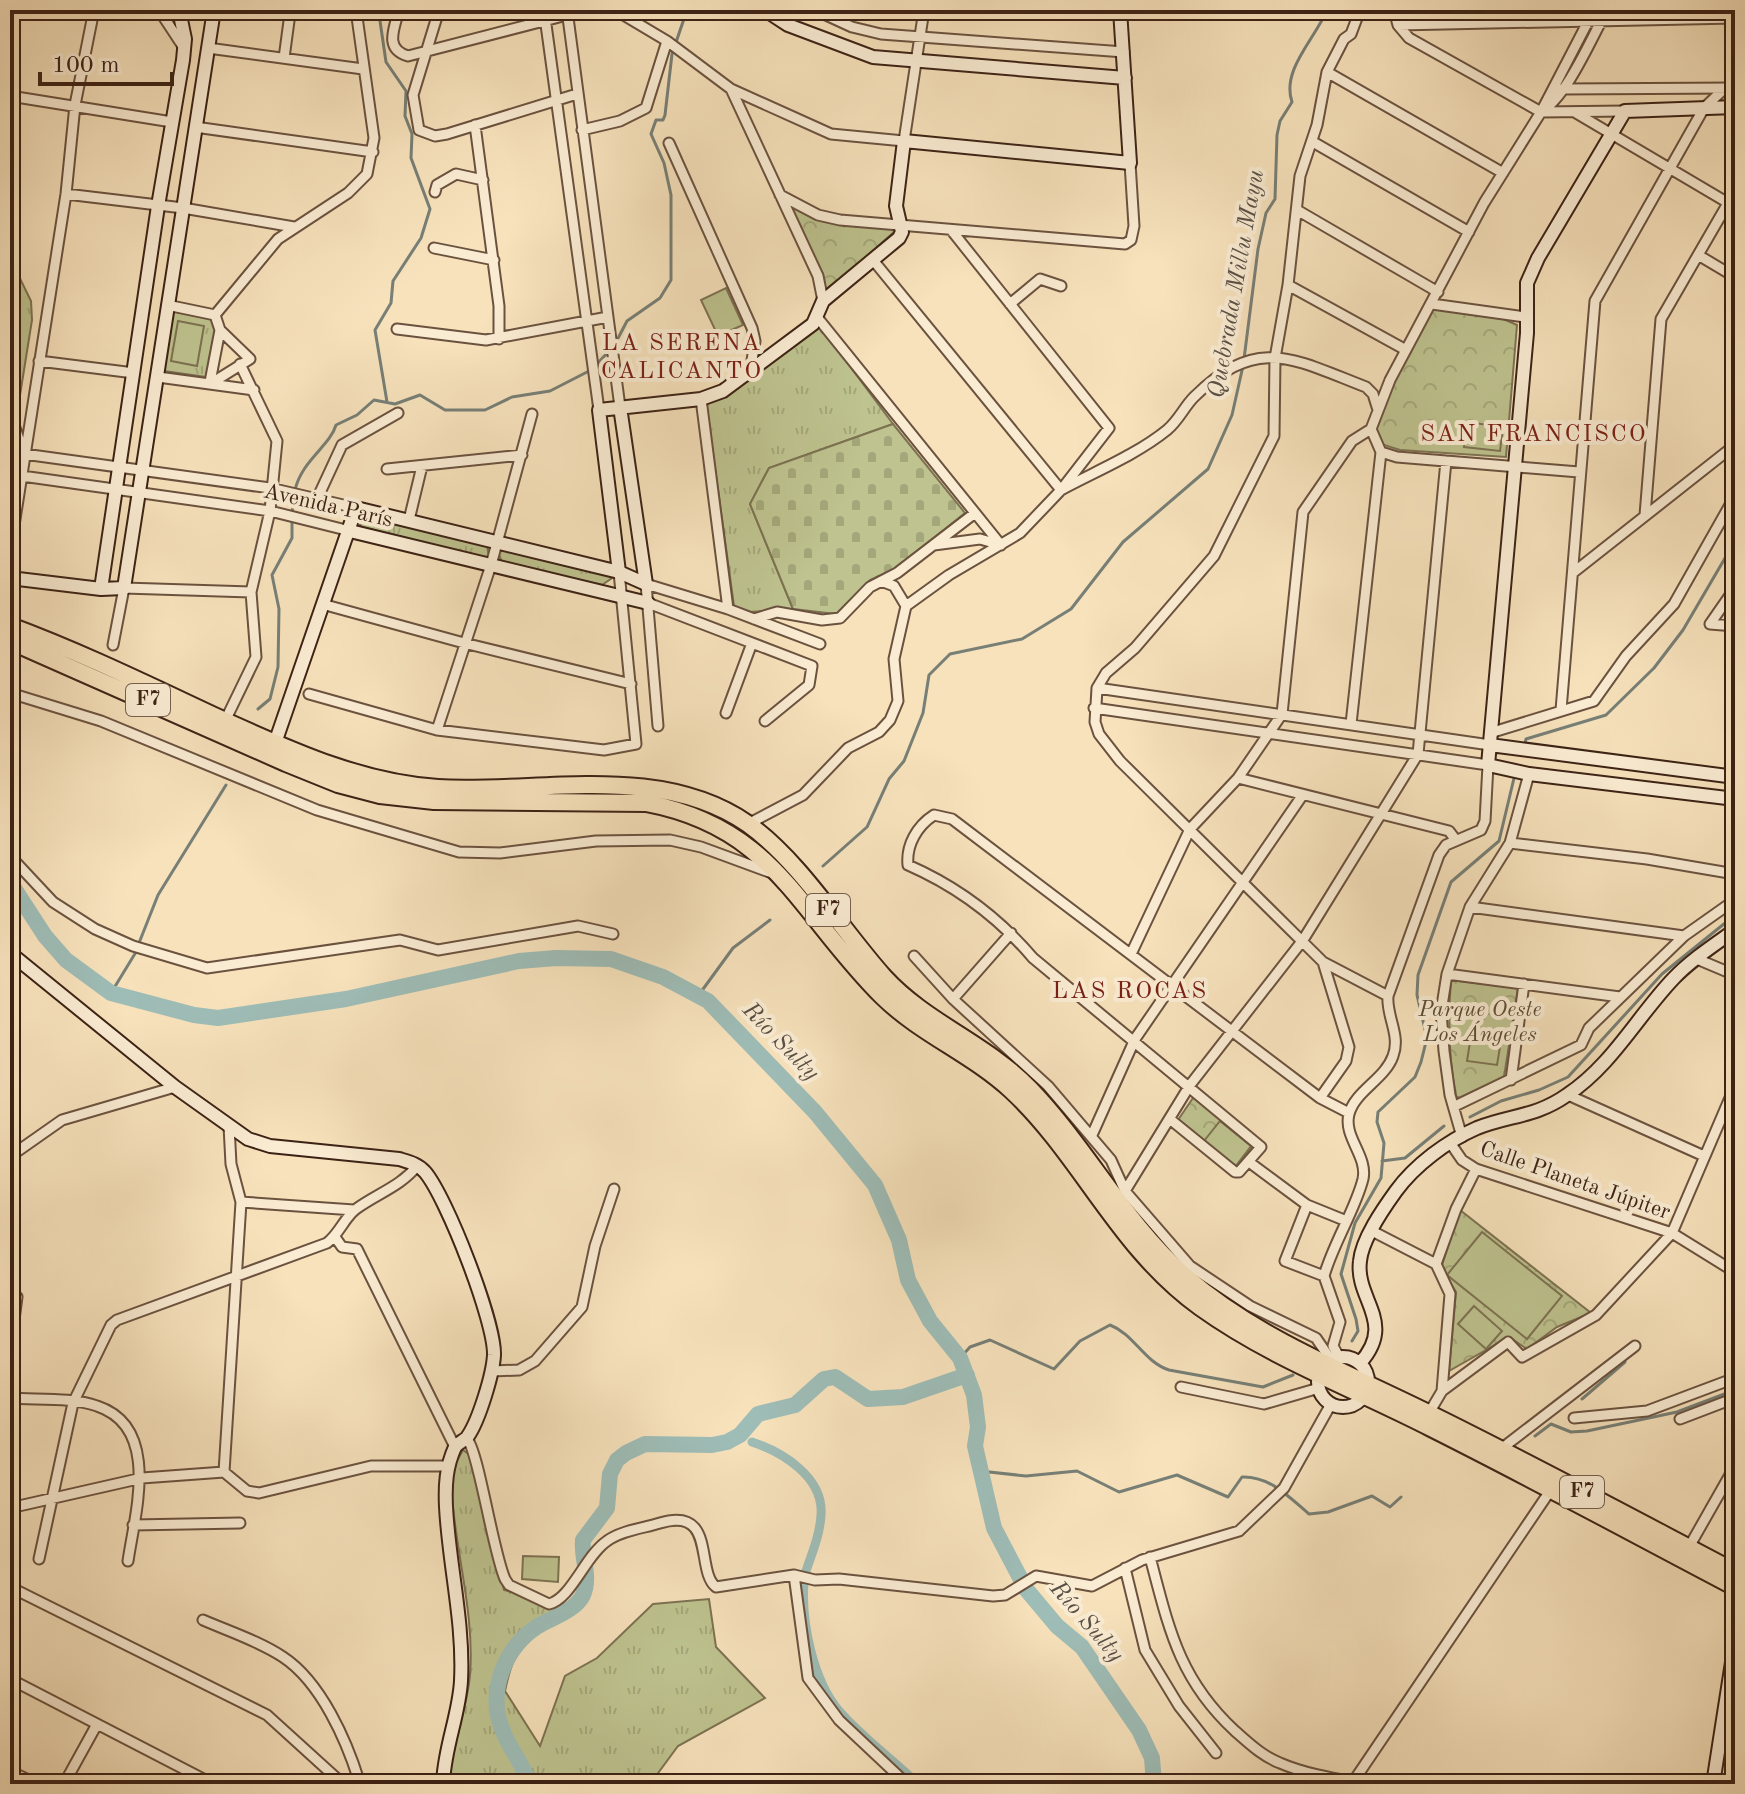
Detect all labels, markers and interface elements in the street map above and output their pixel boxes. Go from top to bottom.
scale bar [40,36,172,86]
text: 100 m [52,54,120,78]
water label: Quebrada Millu Mayu [1205,168,1269,400]
district label: LA SERENA CALICANTO [601,332,763,384]
district label: SAN FRANCISCO [1420,423,1648,447]
street label: Avenida París [261,480,395,532]
road number: F7 [126,684,170,716]
road number: F7 [806,894,850,926]
district label: LAS ROCAS [1052,980,1208,1004]
water label: Río Sulty [736,997,823,1086]
park label: Parque Oeste Los Ángeles [1418,999,1541,1046]
street label: Calle Planeta Júpiter [1477,1138,1673,1224]
road number: F7 [1560,1476,1604,1508]
water label: Río Sulty [1044,1576,1128,1668]

